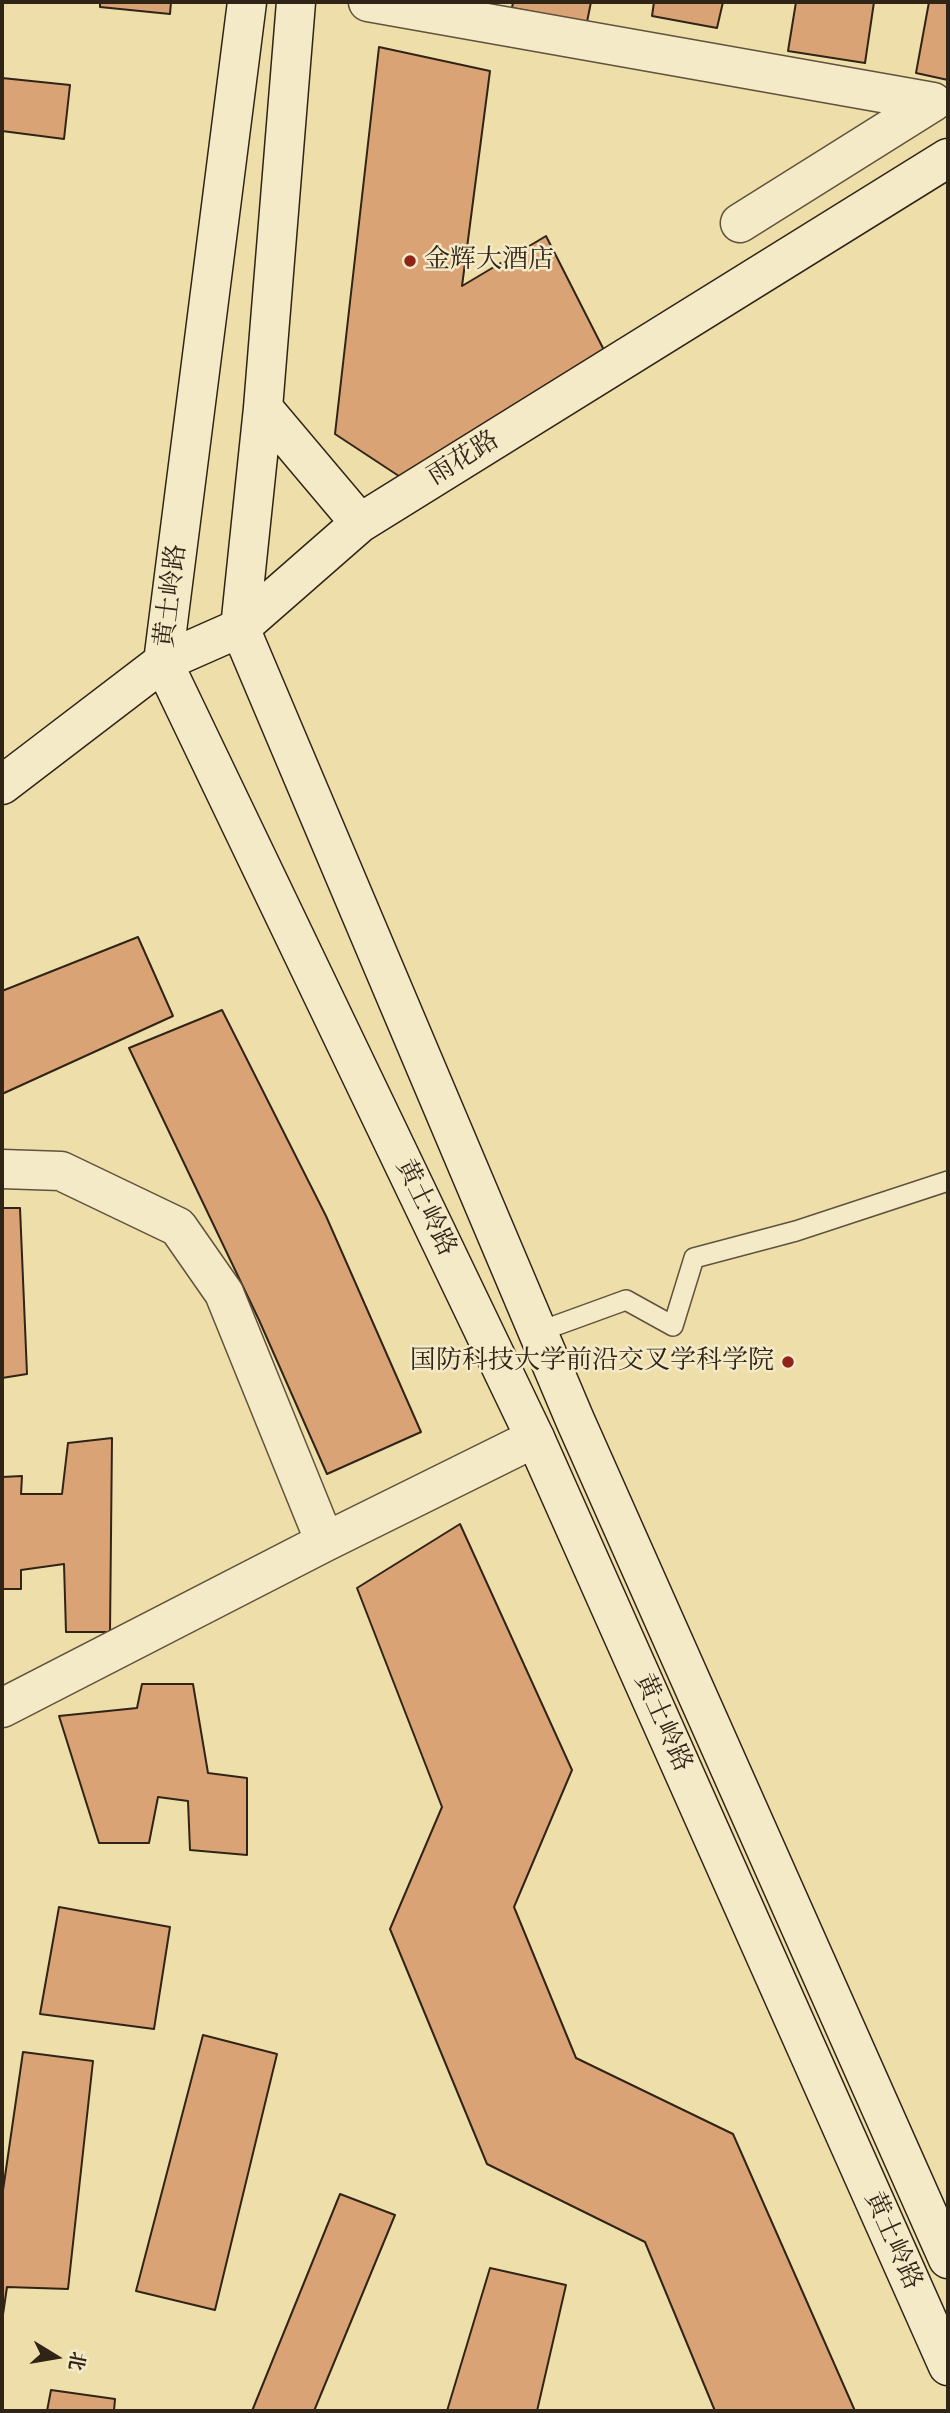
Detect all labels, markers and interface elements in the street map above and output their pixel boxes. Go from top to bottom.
place label: 金辉大酒店 [424,245,554,277]
marker: 金辉大酒店 [402,253,418,269]
street label: 雨花路 [423,425,505,493]
street label: 黄土岭路 [150,542,194,650]
street label: 黄土岭路 [388,1154,462,1262]
place label: 国防科技大学前沿交叉学科学院 [410,1346,774,1378]
marker: 国防科技大学前沿交叉学科学院 [780,1354,796,1370]
street label: 黄土岭路 [627,1669,697,1777]
street label: 黄土岭路 [857,2187,927,2295]
north arrow [21,2322,91,2392]
text: 北 [63,2349,90,2373]

